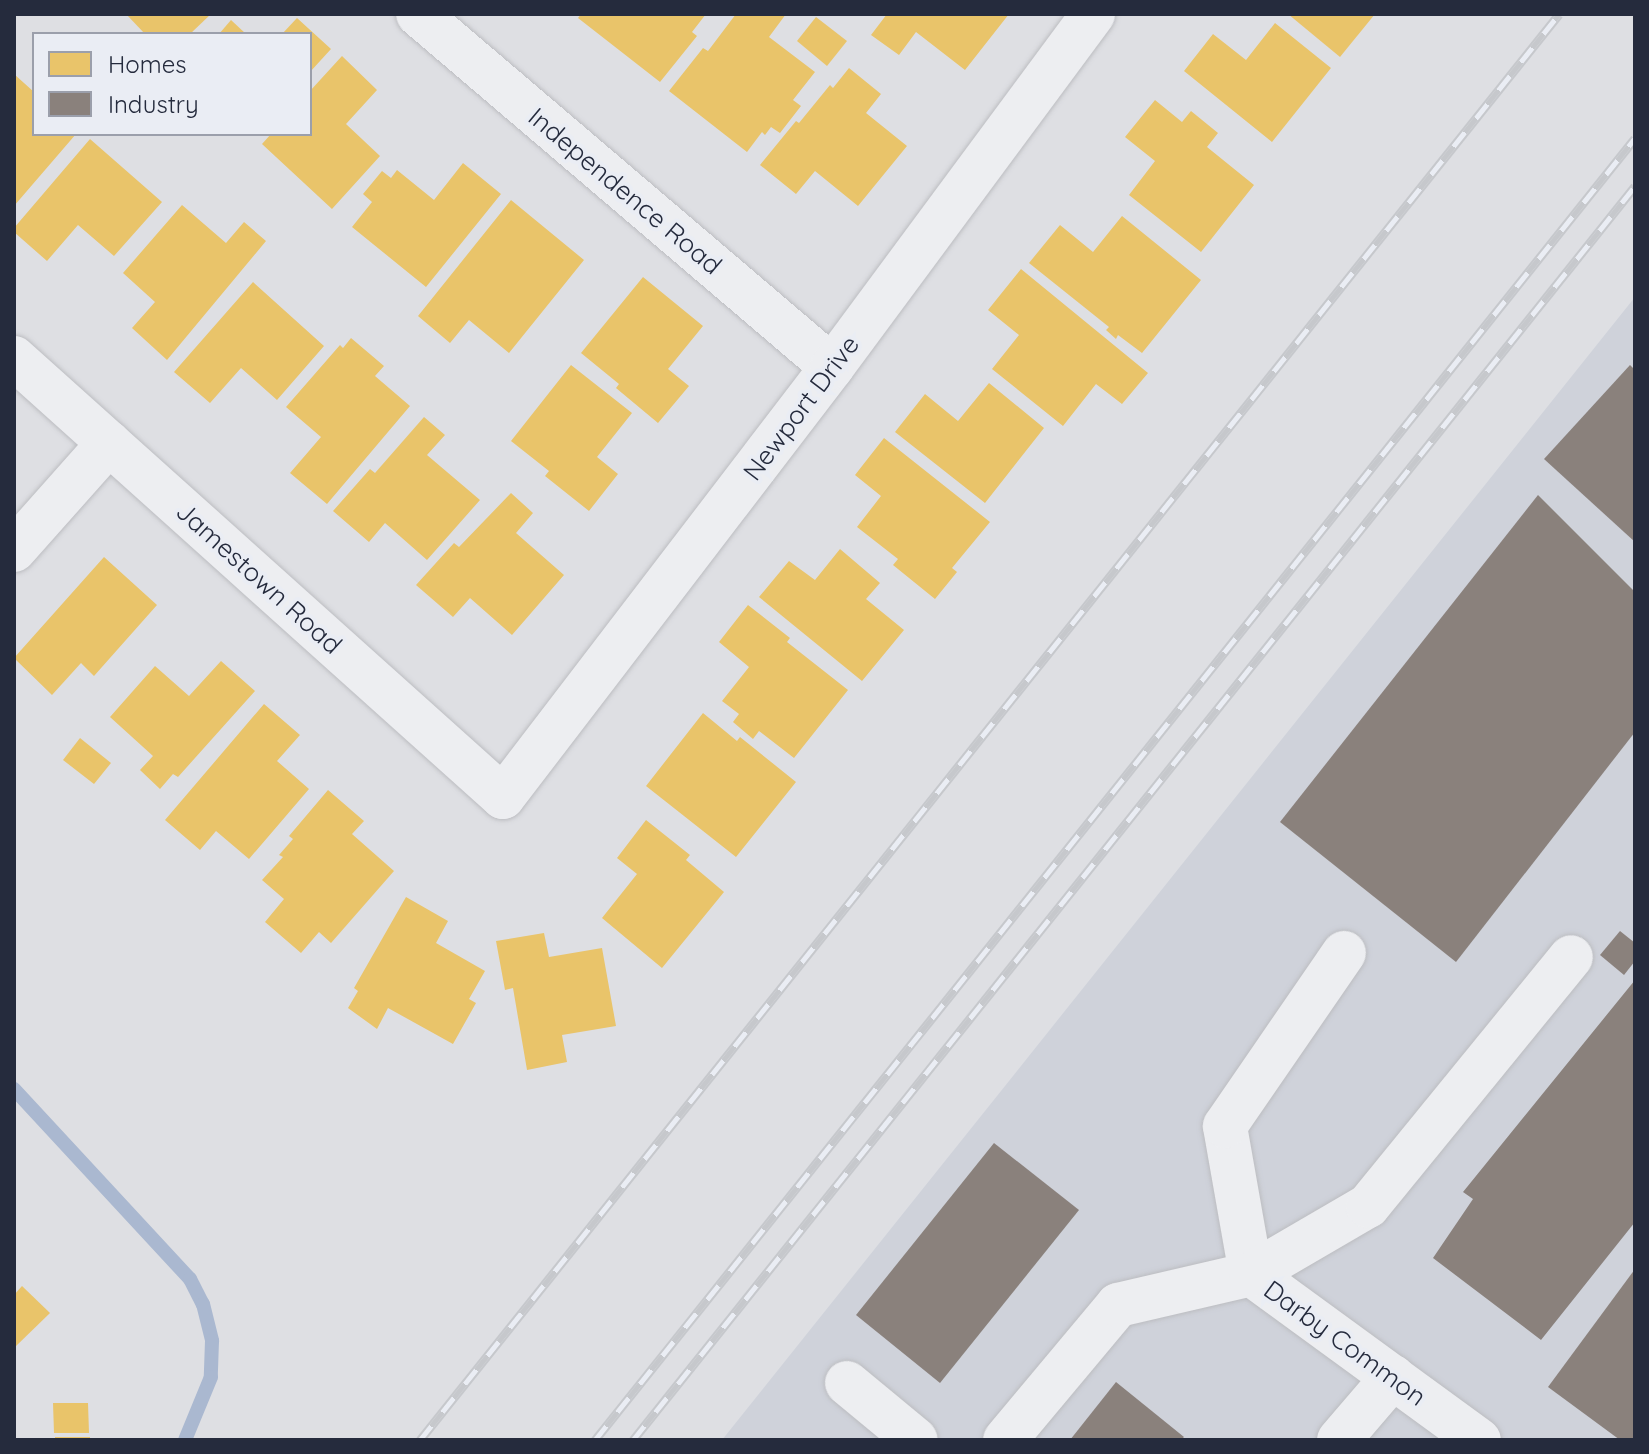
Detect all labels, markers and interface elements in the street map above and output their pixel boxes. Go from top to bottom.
legend [32,32,312,136]
text: Homes [108,49,186,79]
text: Industry [108,89,199,119]
street label: Independence Road [522,101,728,281]
street label: Newport Drive [736,329,866,487]
street label: Jamestown Road [170,496,348,660]
street label: Darby Common [1258,1274,1432,1412]

